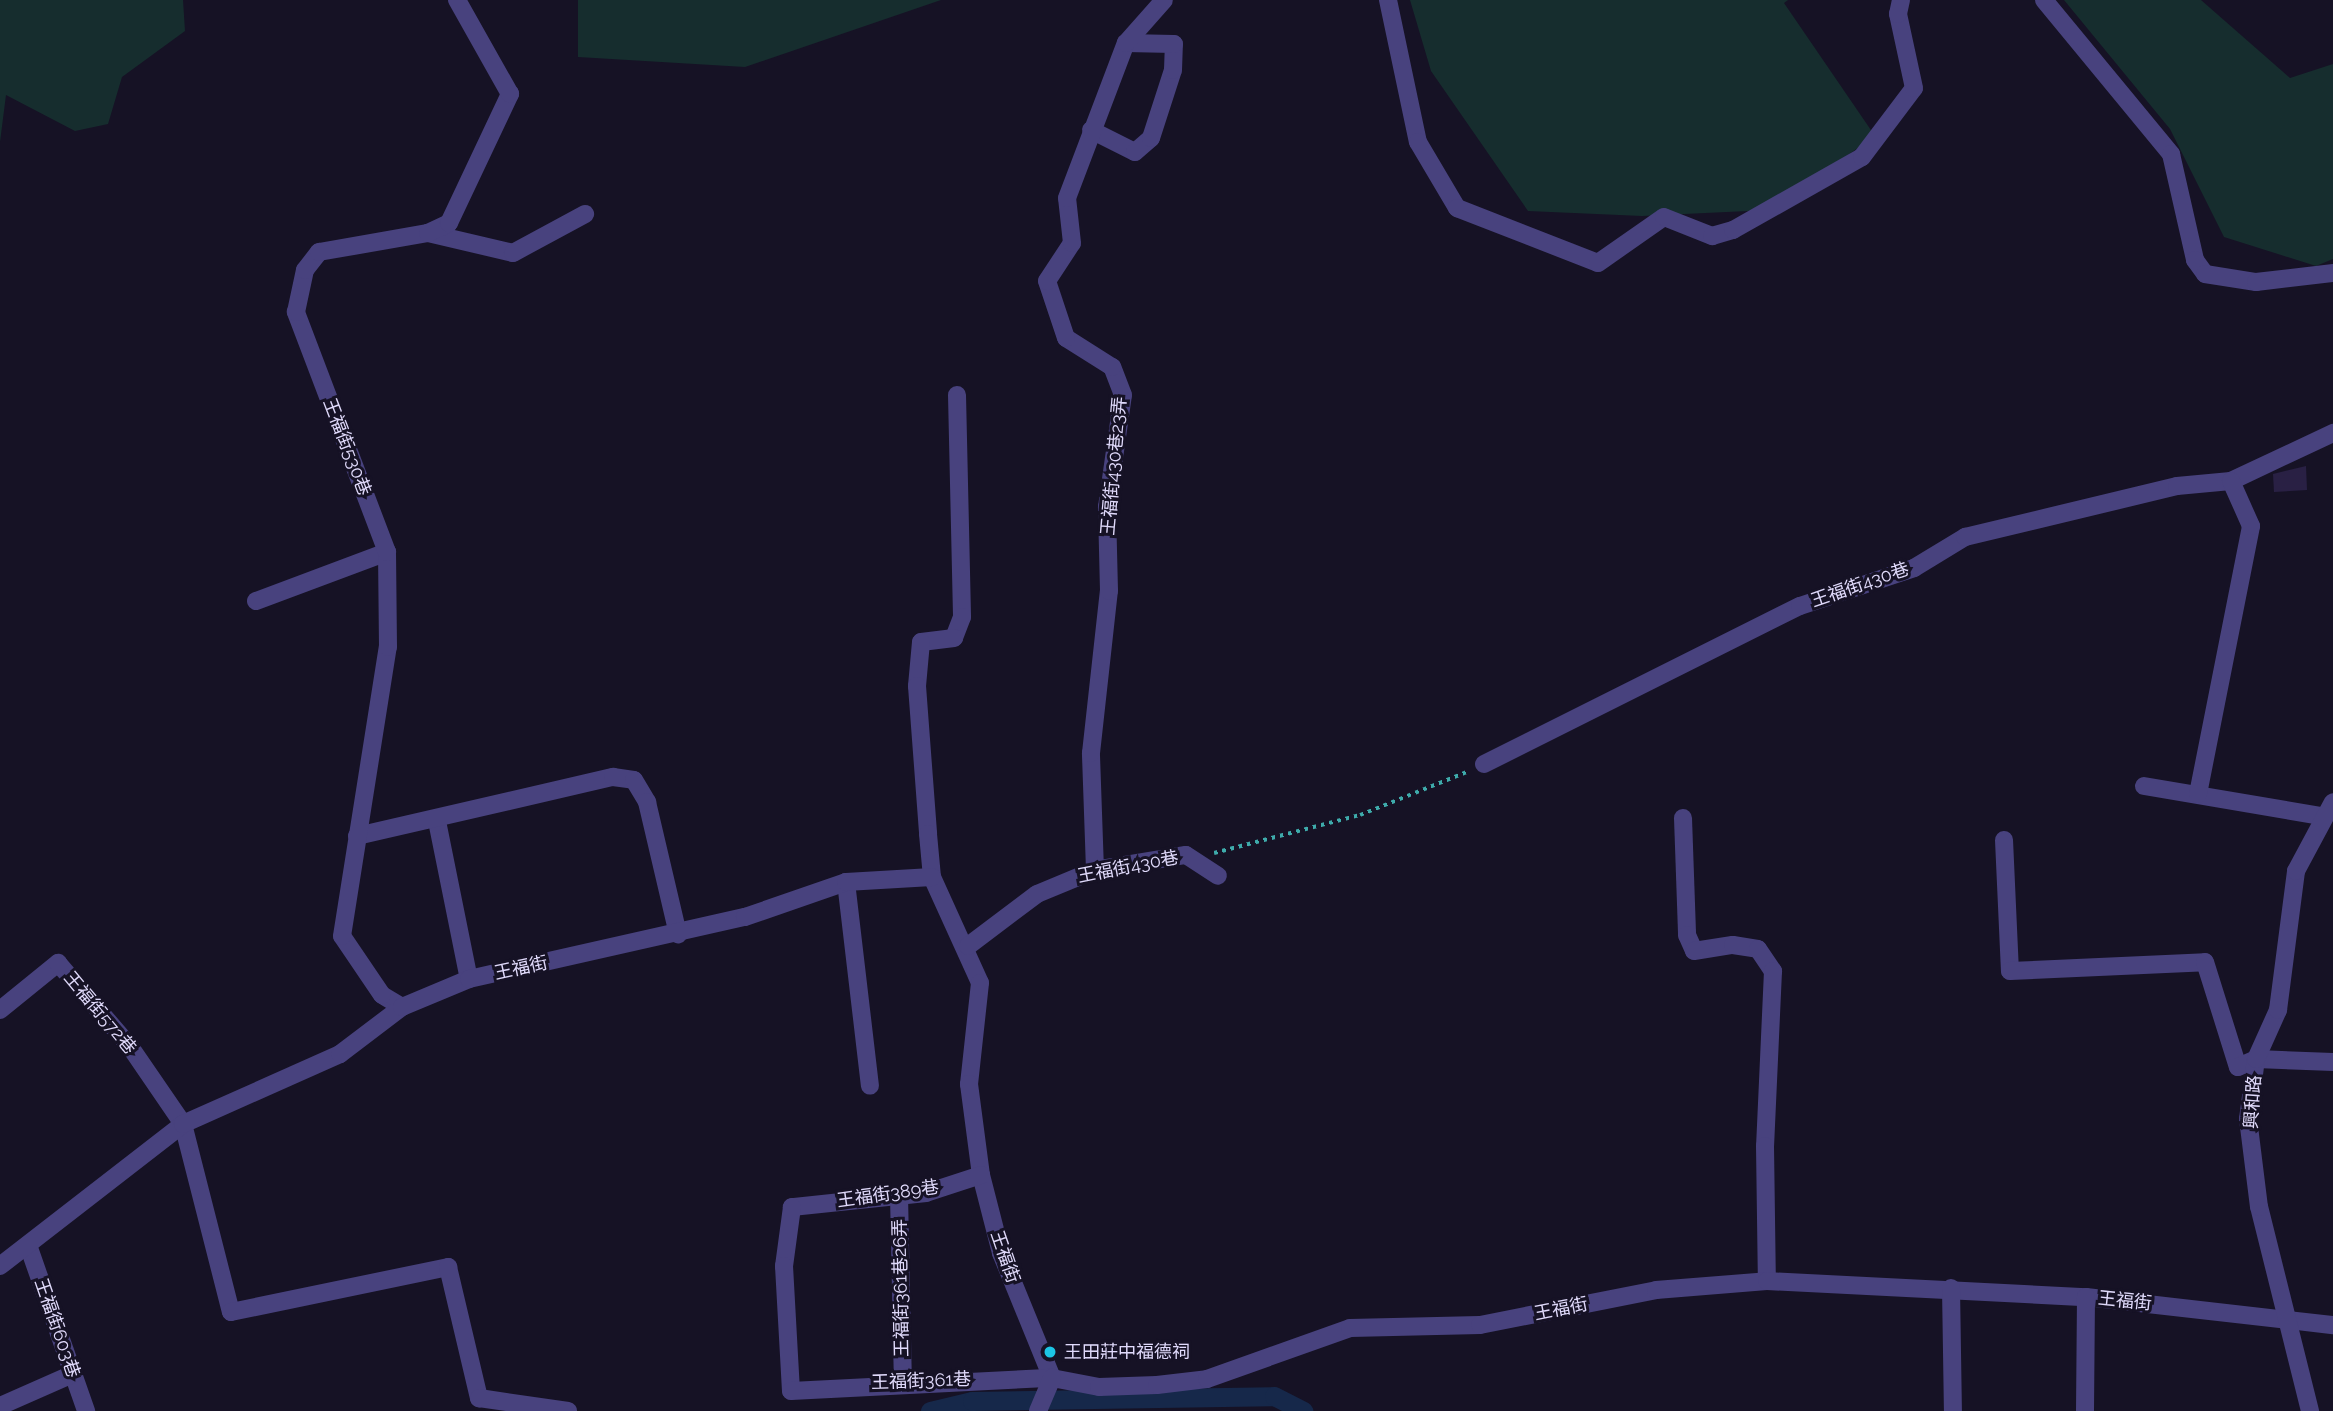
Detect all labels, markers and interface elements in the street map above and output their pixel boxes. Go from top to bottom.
street label: 王福街530巷 [319,395,375,499]
street label: 王福街430巷23弄 [1097,396,1131,536]
street label: 王福街430巷 [1808,558,1912,612]
street label: 王福街430巷 [1076,847,1180,887]
street label: 王福街 [492,952,550,984]
street label: 王福街572巷 [59,967,141,1059]
street label: 興和路 [2240,1074,2266,1130]
street label: 王福街389巷 [836,1176,940,1212]
street label: 王福街361巷26弄 [889,1219,913,1357]
street label: 王福街 [986,1228,1024,1286]
street label: 王福街603巷 [30,1276,84,1380]
street label: 王福街 [2097,1287,2153,1315]
street label: 王福街 [1532,1293,1590,1325]
place label: 王田莊中福德祠 [1064,1341,1190,1363]
marker: 王田莊中福德祠 [1042,1344,1058,1360]
street label: 王福街361巷 [871,1368,971,1394]

